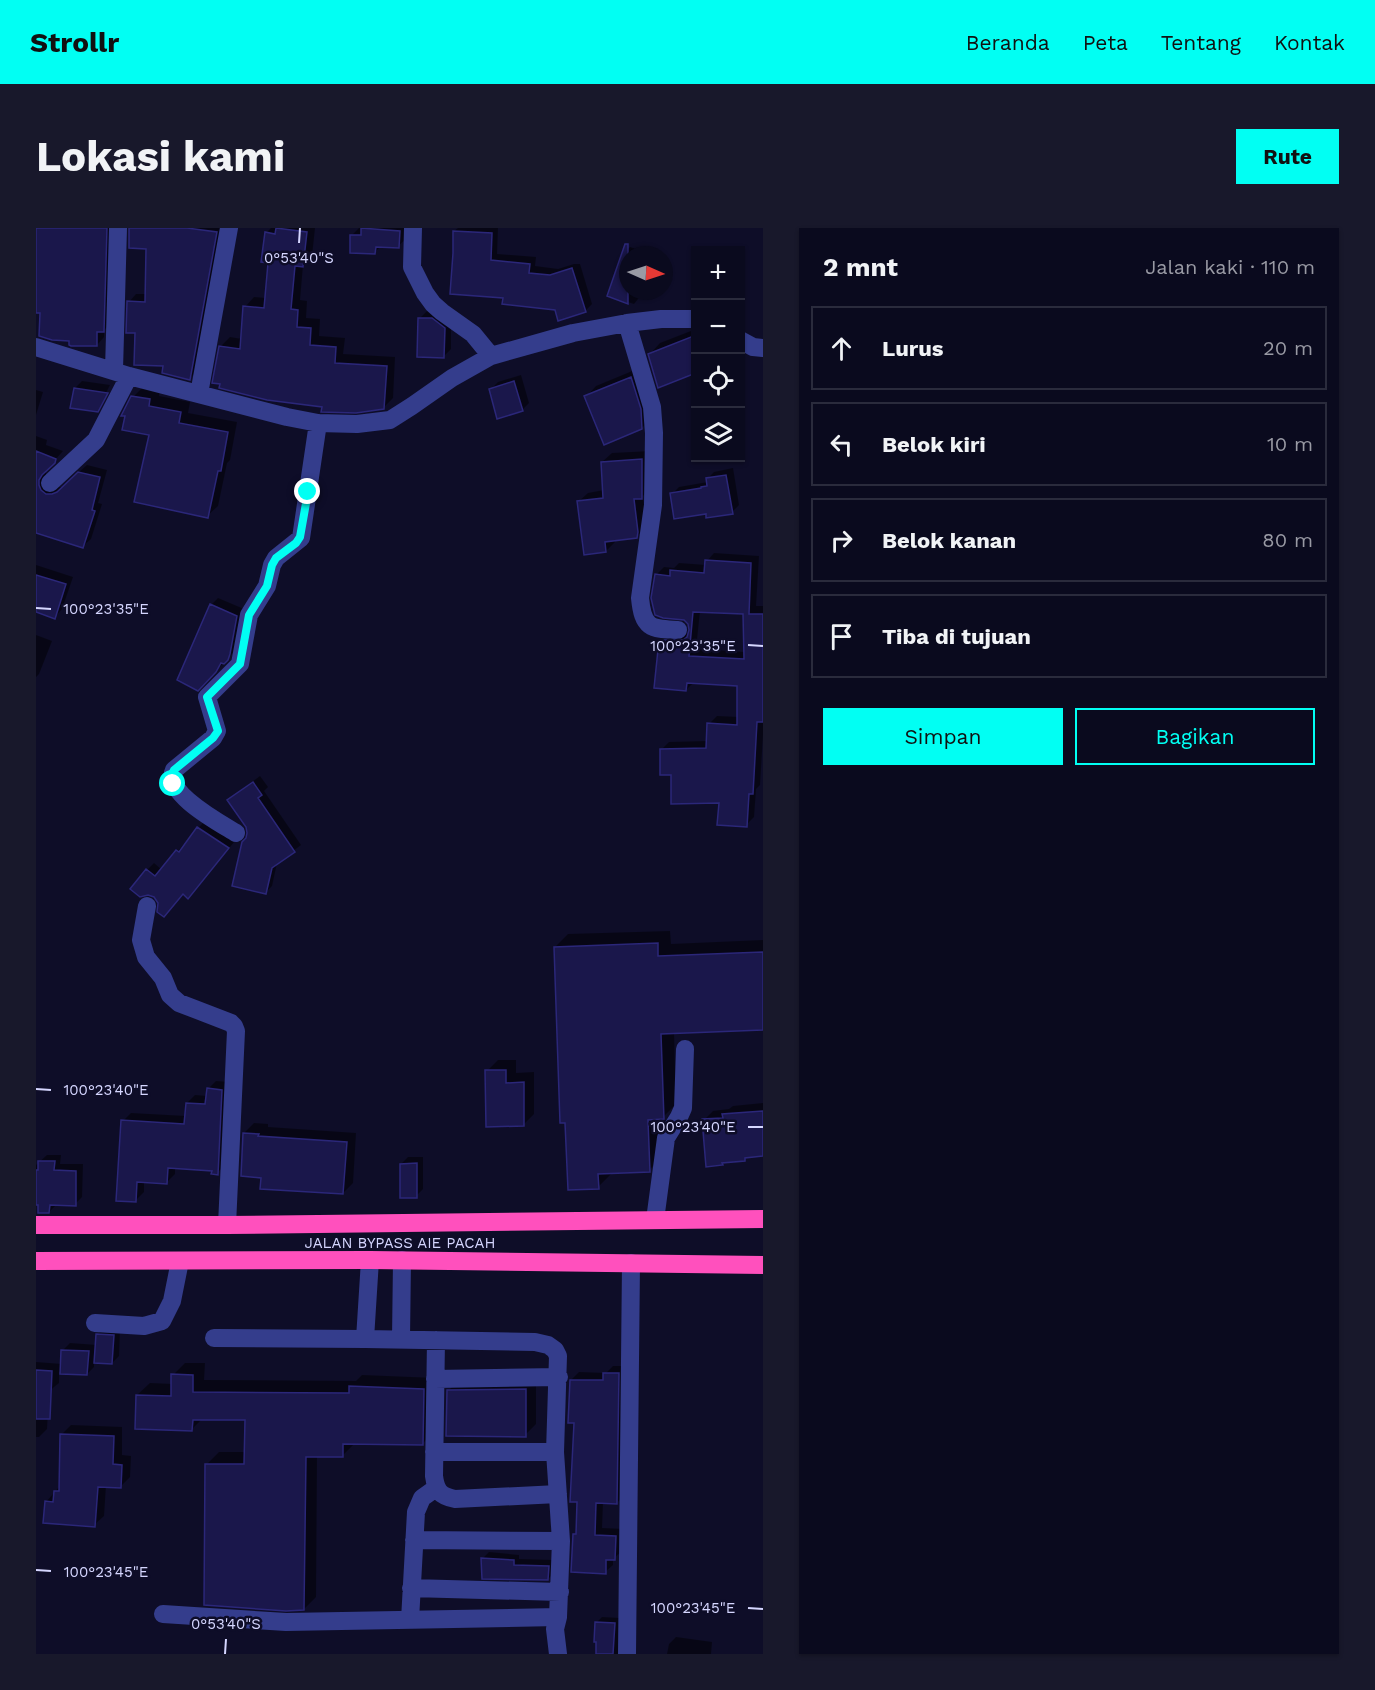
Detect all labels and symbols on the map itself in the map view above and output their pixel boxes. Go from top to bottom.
north arrow [619,246,673,300]
text: 0°53'40"S [264,249,334,267]
route end [294,478,320,504]
text: 100°23'35"E [63,600,149,618]
text: 100°23'35"E [650,637,736,655]
route start [159,770,185,796]
text: 100°23'40"E [63,1081,149,1099]
text: 100°23'40"E [650,1118,736,1136]
street label: JALAN BYPASS AIE PACAH [305,1234,496,1252]
text: 100°23'45"E [64,1563,148,1581]
text: 100°23'45"E [651,1599,735,1617]
text: 0°53'40"S [191,1615,261,1633]

